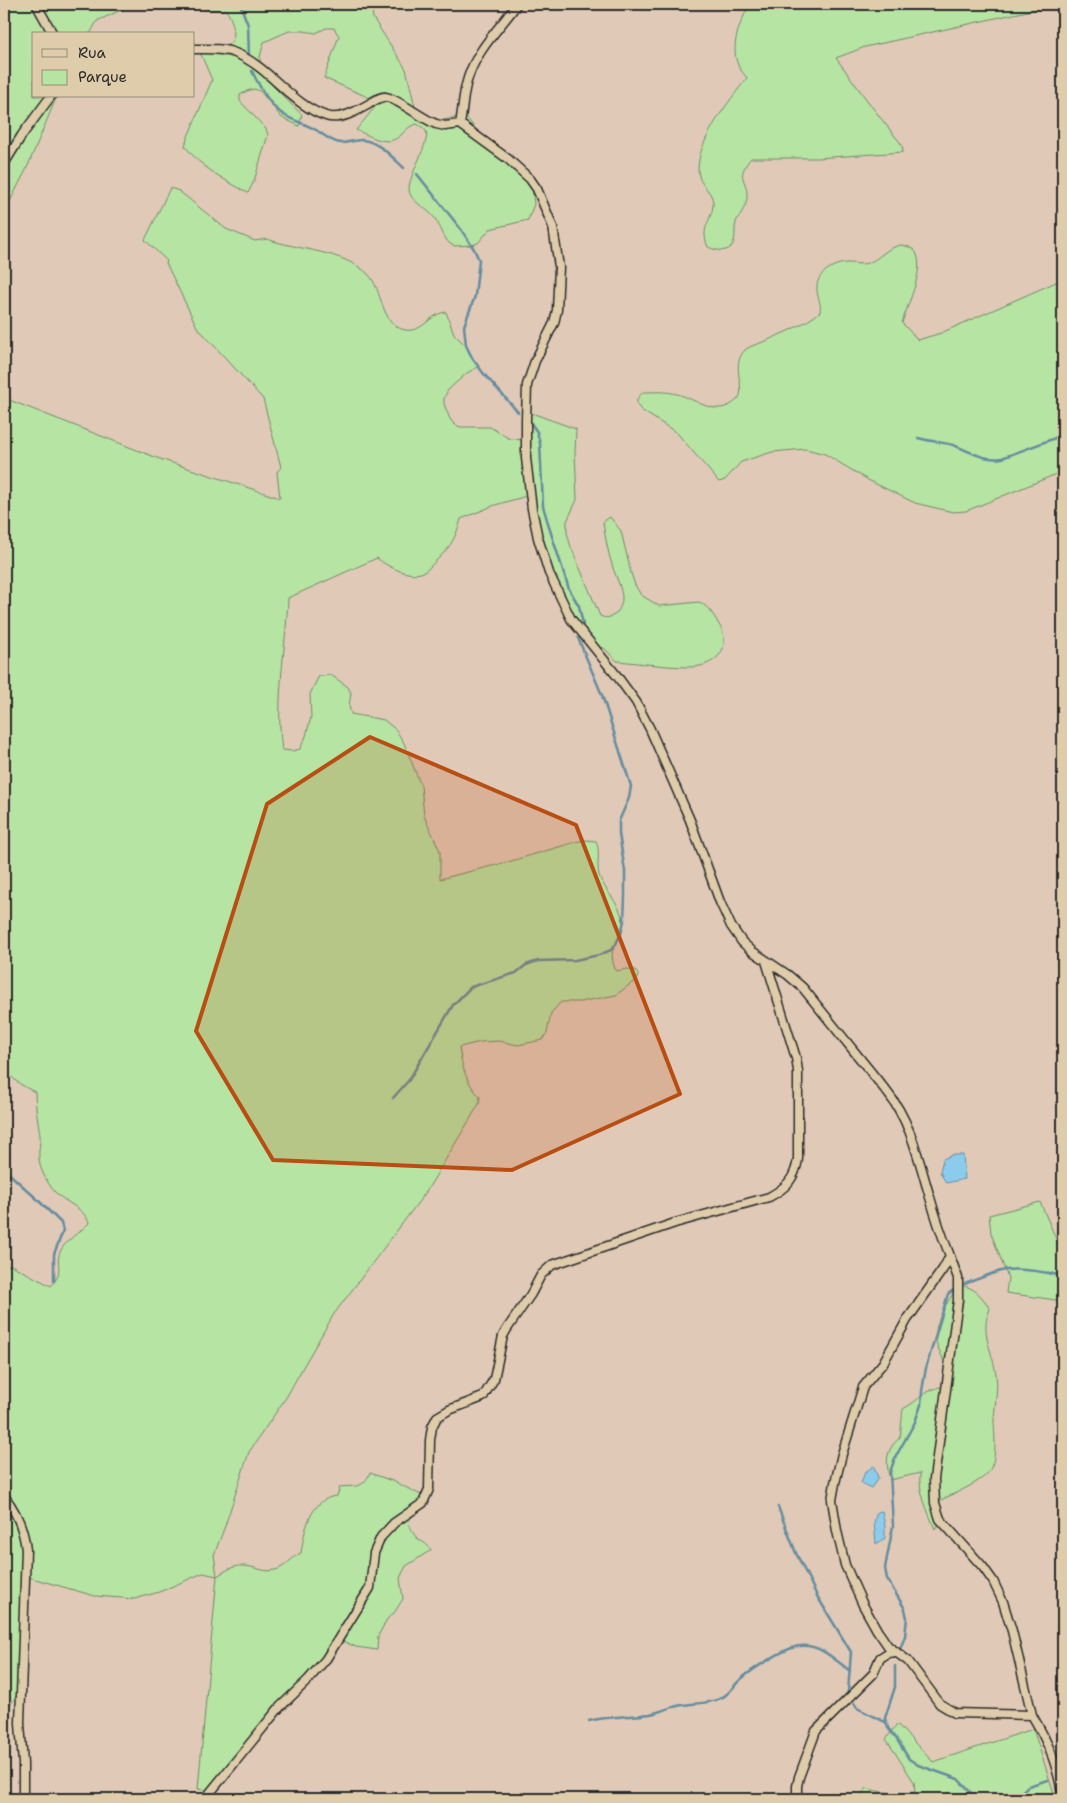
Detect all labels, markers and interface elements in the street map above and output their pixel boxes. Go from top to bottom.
legend [32,32,195,98]
text: Rua [78,43,107,63]
text: Parque [78,67,127,87]

